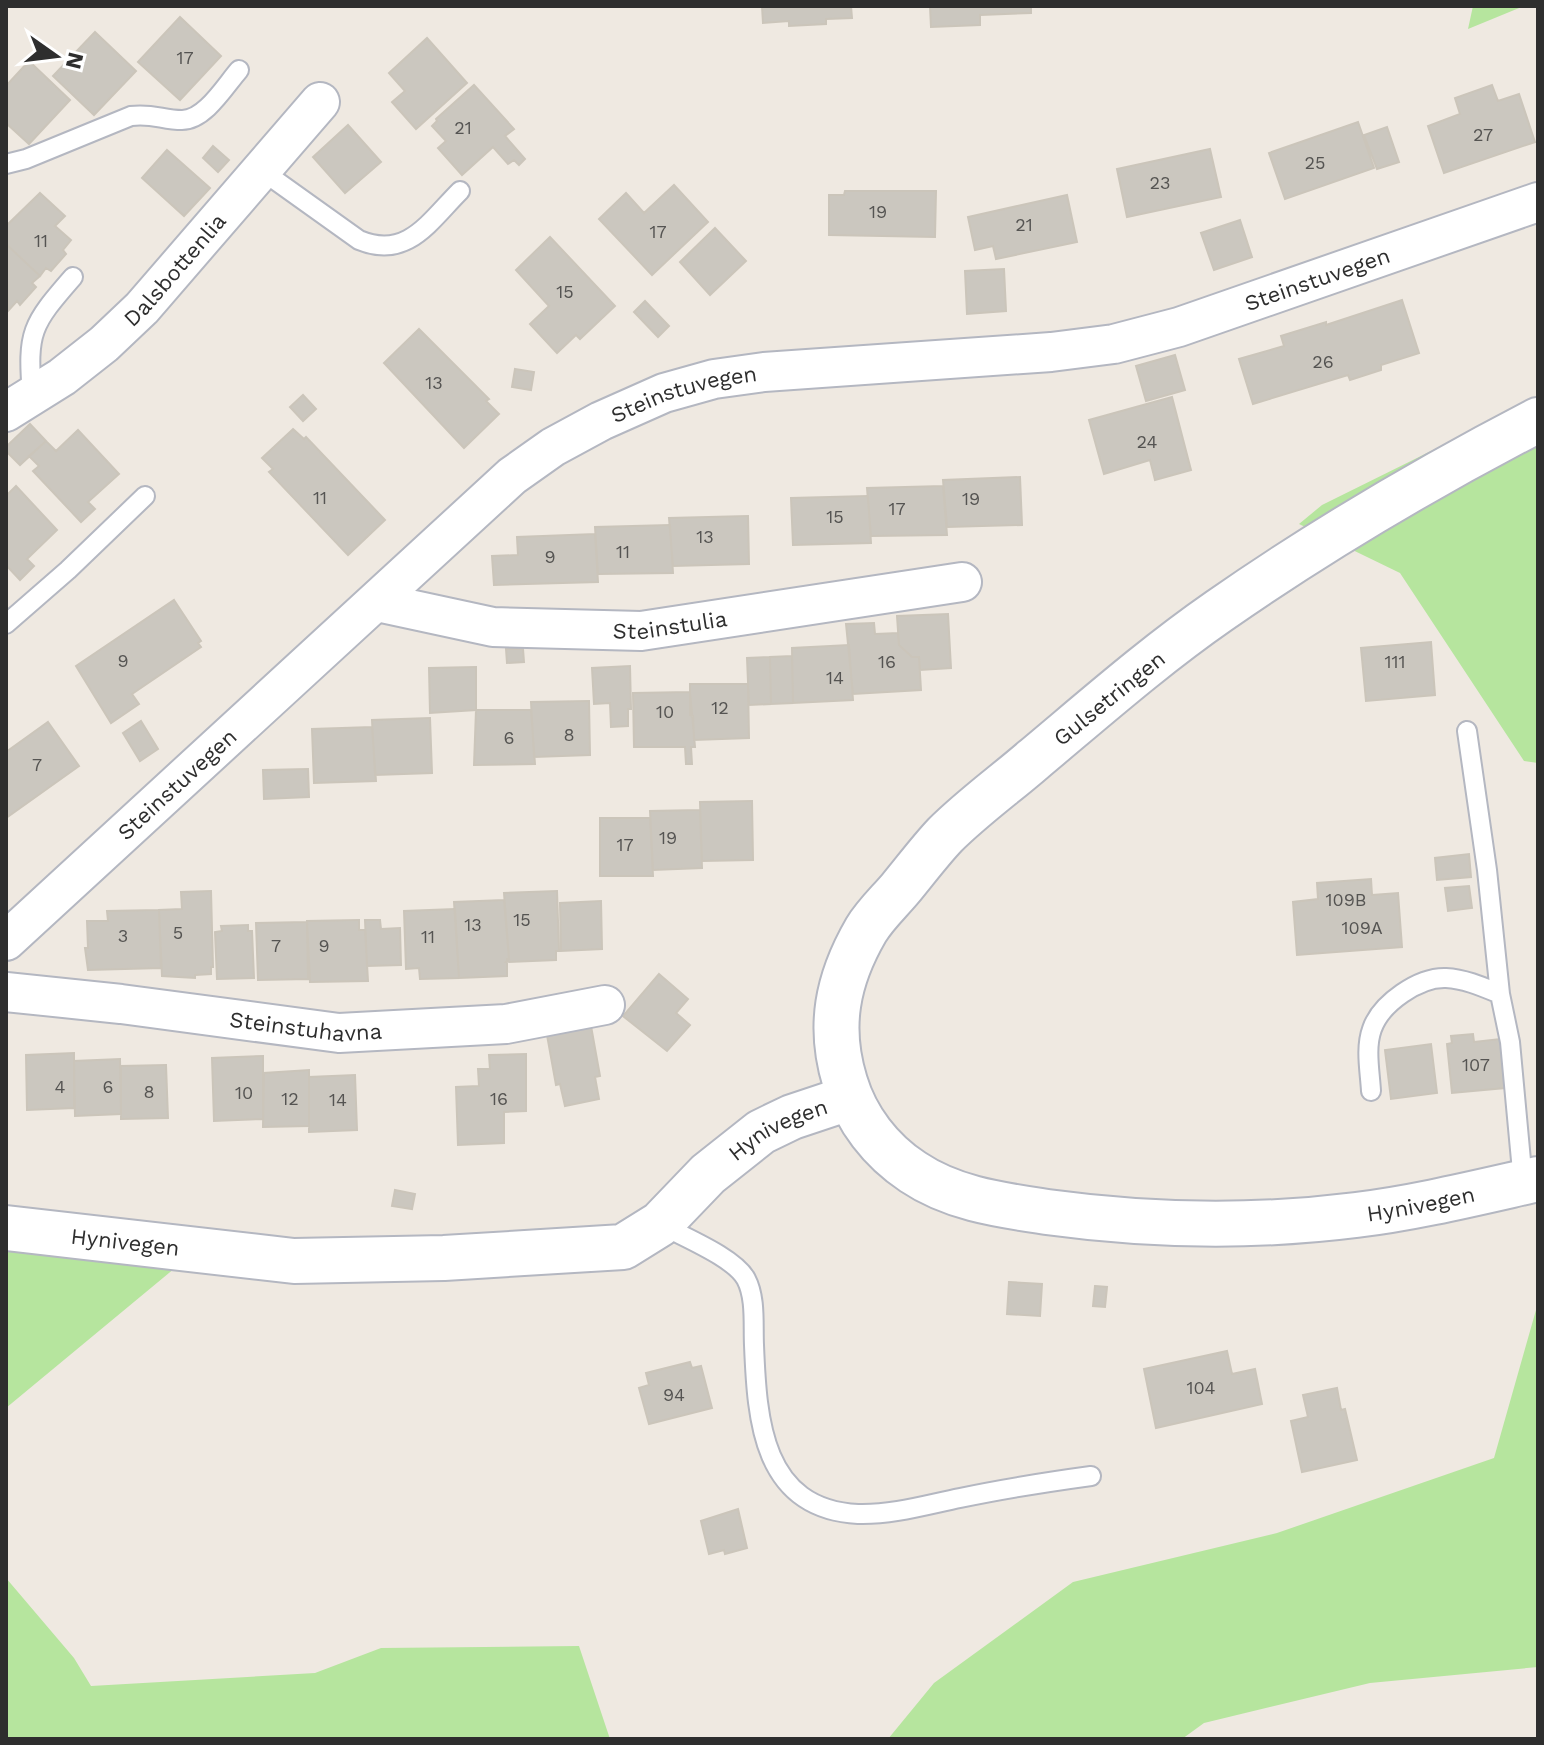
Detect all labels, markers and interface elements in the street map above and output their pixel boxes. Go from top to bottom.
north arrow [16,16,96,96]
house number: 17 [176,47,194,68]
text: N [61,50,89,72]
house number: 21 [454,117,472,138]
house number: 27 [1473,124,1493,145]
house number: 25 [1305,152,1325,173]
house number: 23 [1150,172,1171,193]
house number: 19 [869,201,887,222]
street label: Dalsbottenlia [119,208,231,332]
house number: 21 [1015,214,1033,235]
house number: 17 [649,221,667,242]
house number: 11 [34,230,48,251]
street label: Steinstuvegen [1241,243,1393,316]
house number: 15 [556,281,574,302]
house number: 26 [1312,351,1334,372]
street label: Steinstuvegen [607,361,759,428]
house number: 13 [425,372,443,393]
house number: 24 [1137,431,1157,452]
house number: 11 [313,487,327,508]
house number: 19 [962,488,980,509]
house number: 17 [888,498,906,519]
house number: 15 [826,506,844,527]
house number: 13 [696,526,714,547]
house number: 11 [616,541,630,562]
house number: 9 [544,546,556,567]
street label: Steinstulia [612,606,729,645]
street label: Gulsetringen [1049,646,1170,751]
house number: 9 [117,650,129,671]
house number: 16 [878,651,896,672]
house number: 111 [1384,651,1406,672]
house number: 14 [826,667,844,688]
house number: 12 [711,697,729,718]
house number: 10 [656,701,674,722]
street label: Steinstuvegen [113,724,242,845]
house number: 8 [563,724,575,745]
house number: 6 [504,727,514,748]
house number: 7 [32,754,42,775]
house number: 19 [659,827,677,848]
house number: 17 [616,834,634,855]
house number: 109B [1325,889,1367,910]
house number: 15 [513,909,531,930]
house number: 13 [464,914,482,935]
house number: 109A [1341,917,1383,938]
house number: 5 [173,922,183,943]
house number: 3 [118,925,128,946]
house number: 11 [421,926,435,947]
house number: 7 [271,935,281,956]
house number: 9 [318,935,330,956]
street label: Steinstuhavna [228,1007,383,1047]
house number: 107 [1462,1054,1490,1075]
house number: 4 [55,1076,66,1097]
house number: 6 [103,1076,113,1097]
house number: 8 [143,1081,155,1102]
house number: 10 [235,1082,253,1103]
house number: 12 [281,1088,299,1109]
house number: 16 [490,1088,508,1109]
house number: 14 [329,1089,347,1110]
street label: Hynivegen [723,1094,831,1166]
street label: Hynivegen [1365,1182,1477,1227]
street label: Hynivegen [69,1224,181,1261]
house number: 104 [1186,1377,1216,1398]
house number: 94 [663,1384,685,1405]

